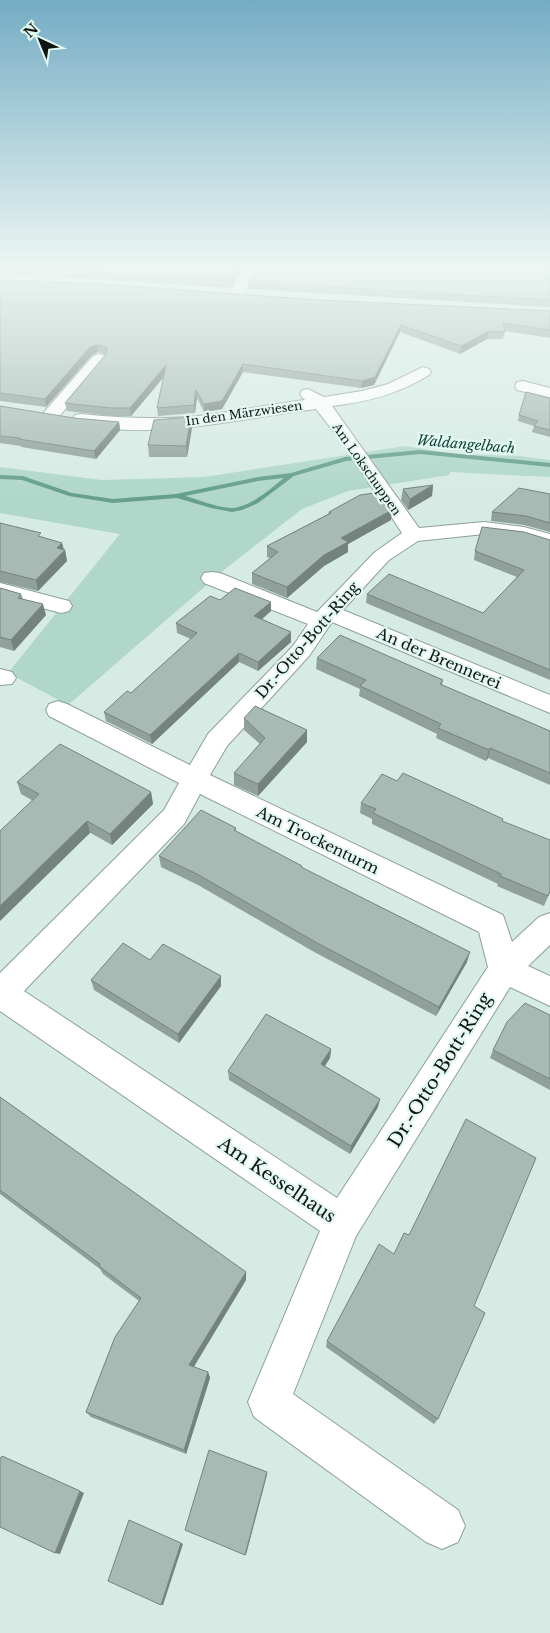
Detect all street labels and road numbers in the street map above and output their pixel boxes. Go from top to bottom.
street label: In den Märzwiesen [185,397,303,429]
street label: Am Lokschuppen [329,419,404,518]
street label: Dr.-Otto-Bott-Ring [251,577,364,702]
street label: An der Brennerei [373,623,504,693]
street label: Am Trockenturm [253,802,382,878]
street label: Dr.-Otto-Bott-Ring [383,988,497,1151]
street label: Am Kesselhaus [213,1132,340,1228]

